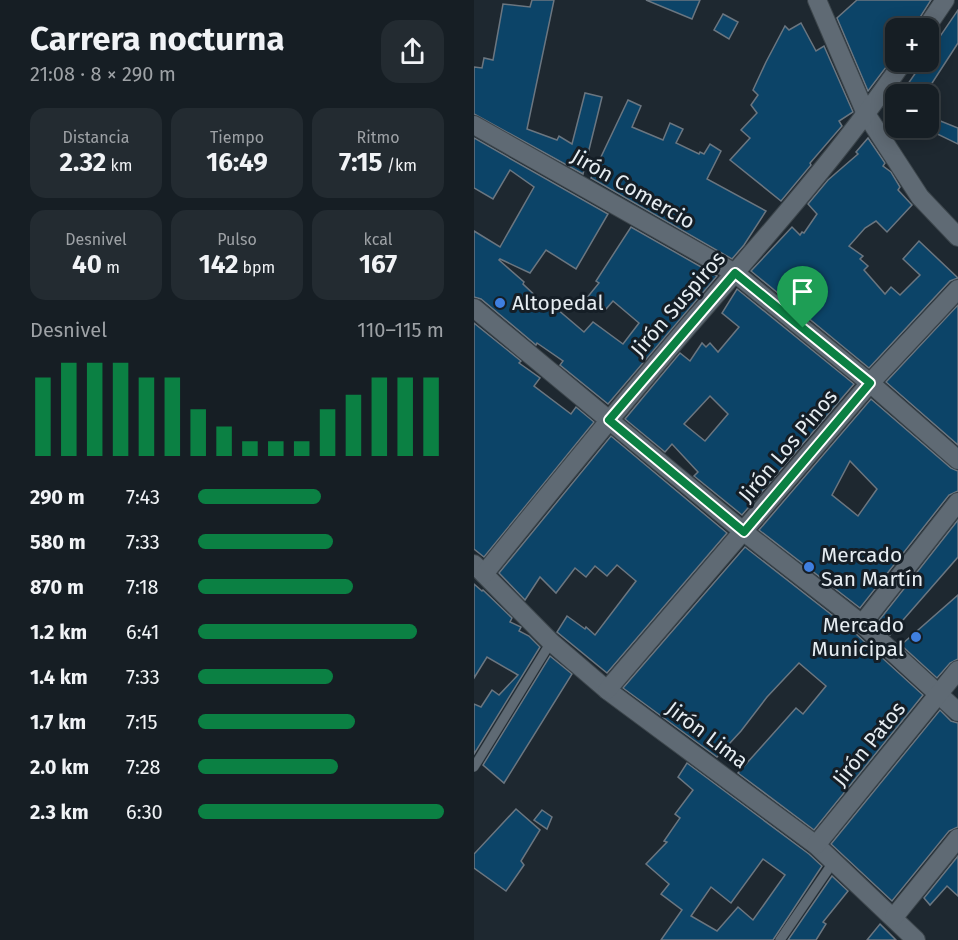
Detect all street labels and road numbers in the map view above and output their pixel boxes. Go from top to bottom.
street label: Jirón Comercio [566,143,700,235]
street label: Jirón Suspiros [625,246,731,362]
street label: Jirón Los Pinos [733,384,843,508]
street label: Jirón Lima [661,696,753,774]
street label: Jirón Patos [827,696,911,792]

